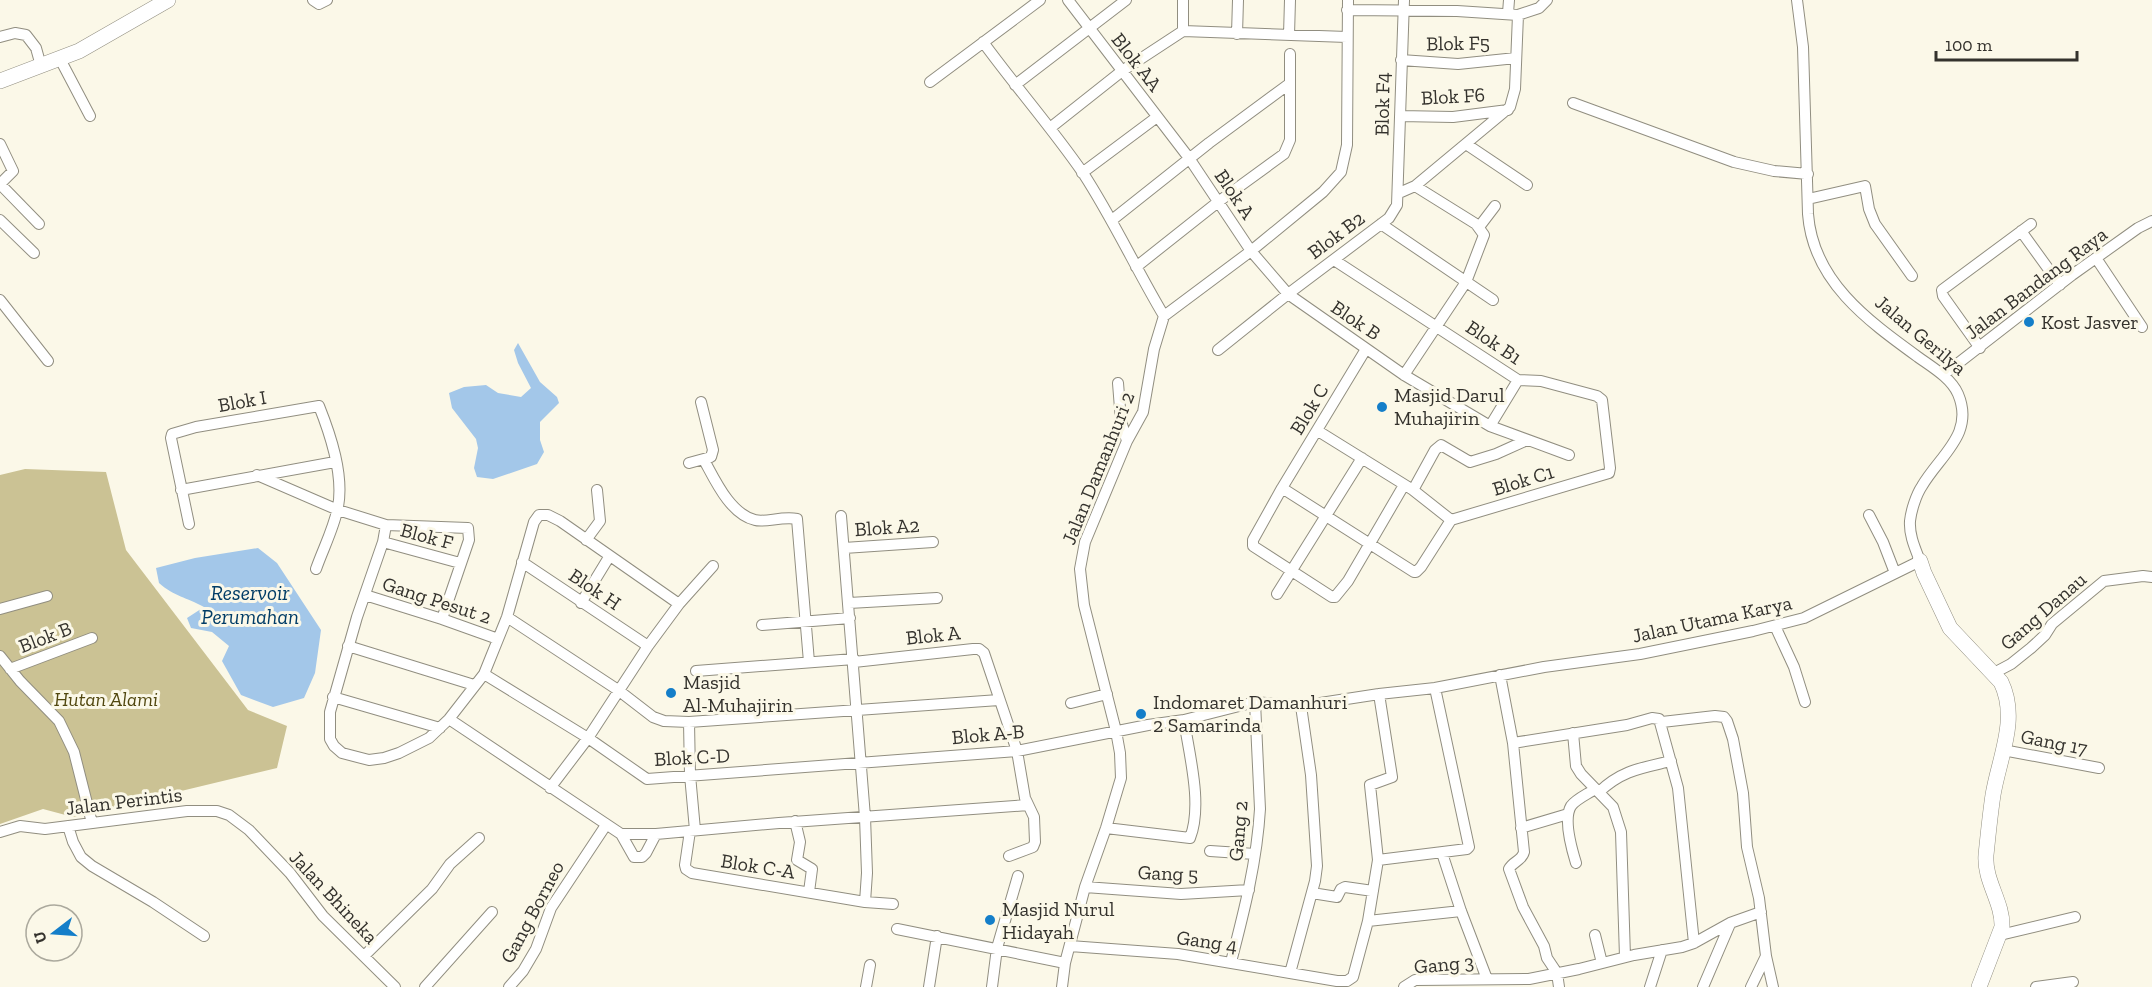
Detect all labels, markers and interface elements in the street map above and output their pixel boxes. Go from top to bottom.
scale bar [1936,24,2077,62]
street label: Blok AA [1107,28,1168,97]
street label: Blok F5 [1426,30,1490,56]
text: 100 m [1945,34,1993,56]
street label: Blok F4 [1369,72,1395,136]
street label: Blok F6 [1420,82,1486,110]
street label: Blok A [1210,165,1261,224]
street label: Blok B2 [1303,206,1369,264]
street label: Jalan Bandang Raya [1960,222,2112,344]
street label: Jalan Gerilya [1871,290,1972,380]
street label: Blok B [1327,295,1385,345]
place label: Kost Jasver [2041,310,2139,334]
street label: Blok B1 [1461,315,1527,370]
marker: Kost Jasver [2022,315,2036,329]
street label: Blok C [1284,379,1334,439]
place label: Masjid Darul Muhajirin [1394,383,1505,430]
street label: Blok I [216,385,268,417]
street label: Jalan Damanhuri 2 [1056,388,1140,548]
marker: Masjid Darul Muhajirin [1375,400,1389,414]
street label: Blok C1 [1489,459,1557,501]
street label: Blok A2 [854,513,920,541]
street label: Blok F [398,517,456,555]
street label: Blok H [564,563,626,615]
street label: Gang Danau [1995,567,2091,655]
street label: Gang Pesut 2 [379,571,495,629]
water label: Reservoir Perumahan [201,580,299,629]
street label: Jalan Utama Karya [1630,590,1794,648]
street label: Blok B [15,616,75,658]
street label: Blok A [904,620,963,650]
place label: Masjid Al-Muhajirin [683,670,793,717]
marker: Masjid Al-Muhajirin [664,686,678,700]
park label: Hutan Alami [54,687,158,711]
place label: Indomaret Damanhuri 2 Samarinda [1153,690,1348,737]
marker: Indomaret Damanhuri 2 Samarinda [1134,707,1148,721]
street label: Blok A-B [951,719,1025,749]
street label: Gang 17 [2019,724,2090,760]
street label: Blok C-D [653,743,731,771]
street label: Jalan Perintis [65,782,183,820]
street label: Gang 2 [1223,800,1253,862]
street label: Jalan Bhineka [285,845,384,949]
street label: Blok C-A [719,848,798,884]
street label: Gang Borneo [495,857,569,967]
street label: Gang 5 [1137,860,1199,886]
place label: Masjid Nurul Hidayah [1002,897,1115,944]
north arrow [24,903,84,963]
marker: Masjid Nurul Hidayah [983,913,997,927]
street label: Gang 4 [1175,925,1239,957]
text: U [29,928,51,946]
street label: Gang 3 [1413,949,1475,979]

